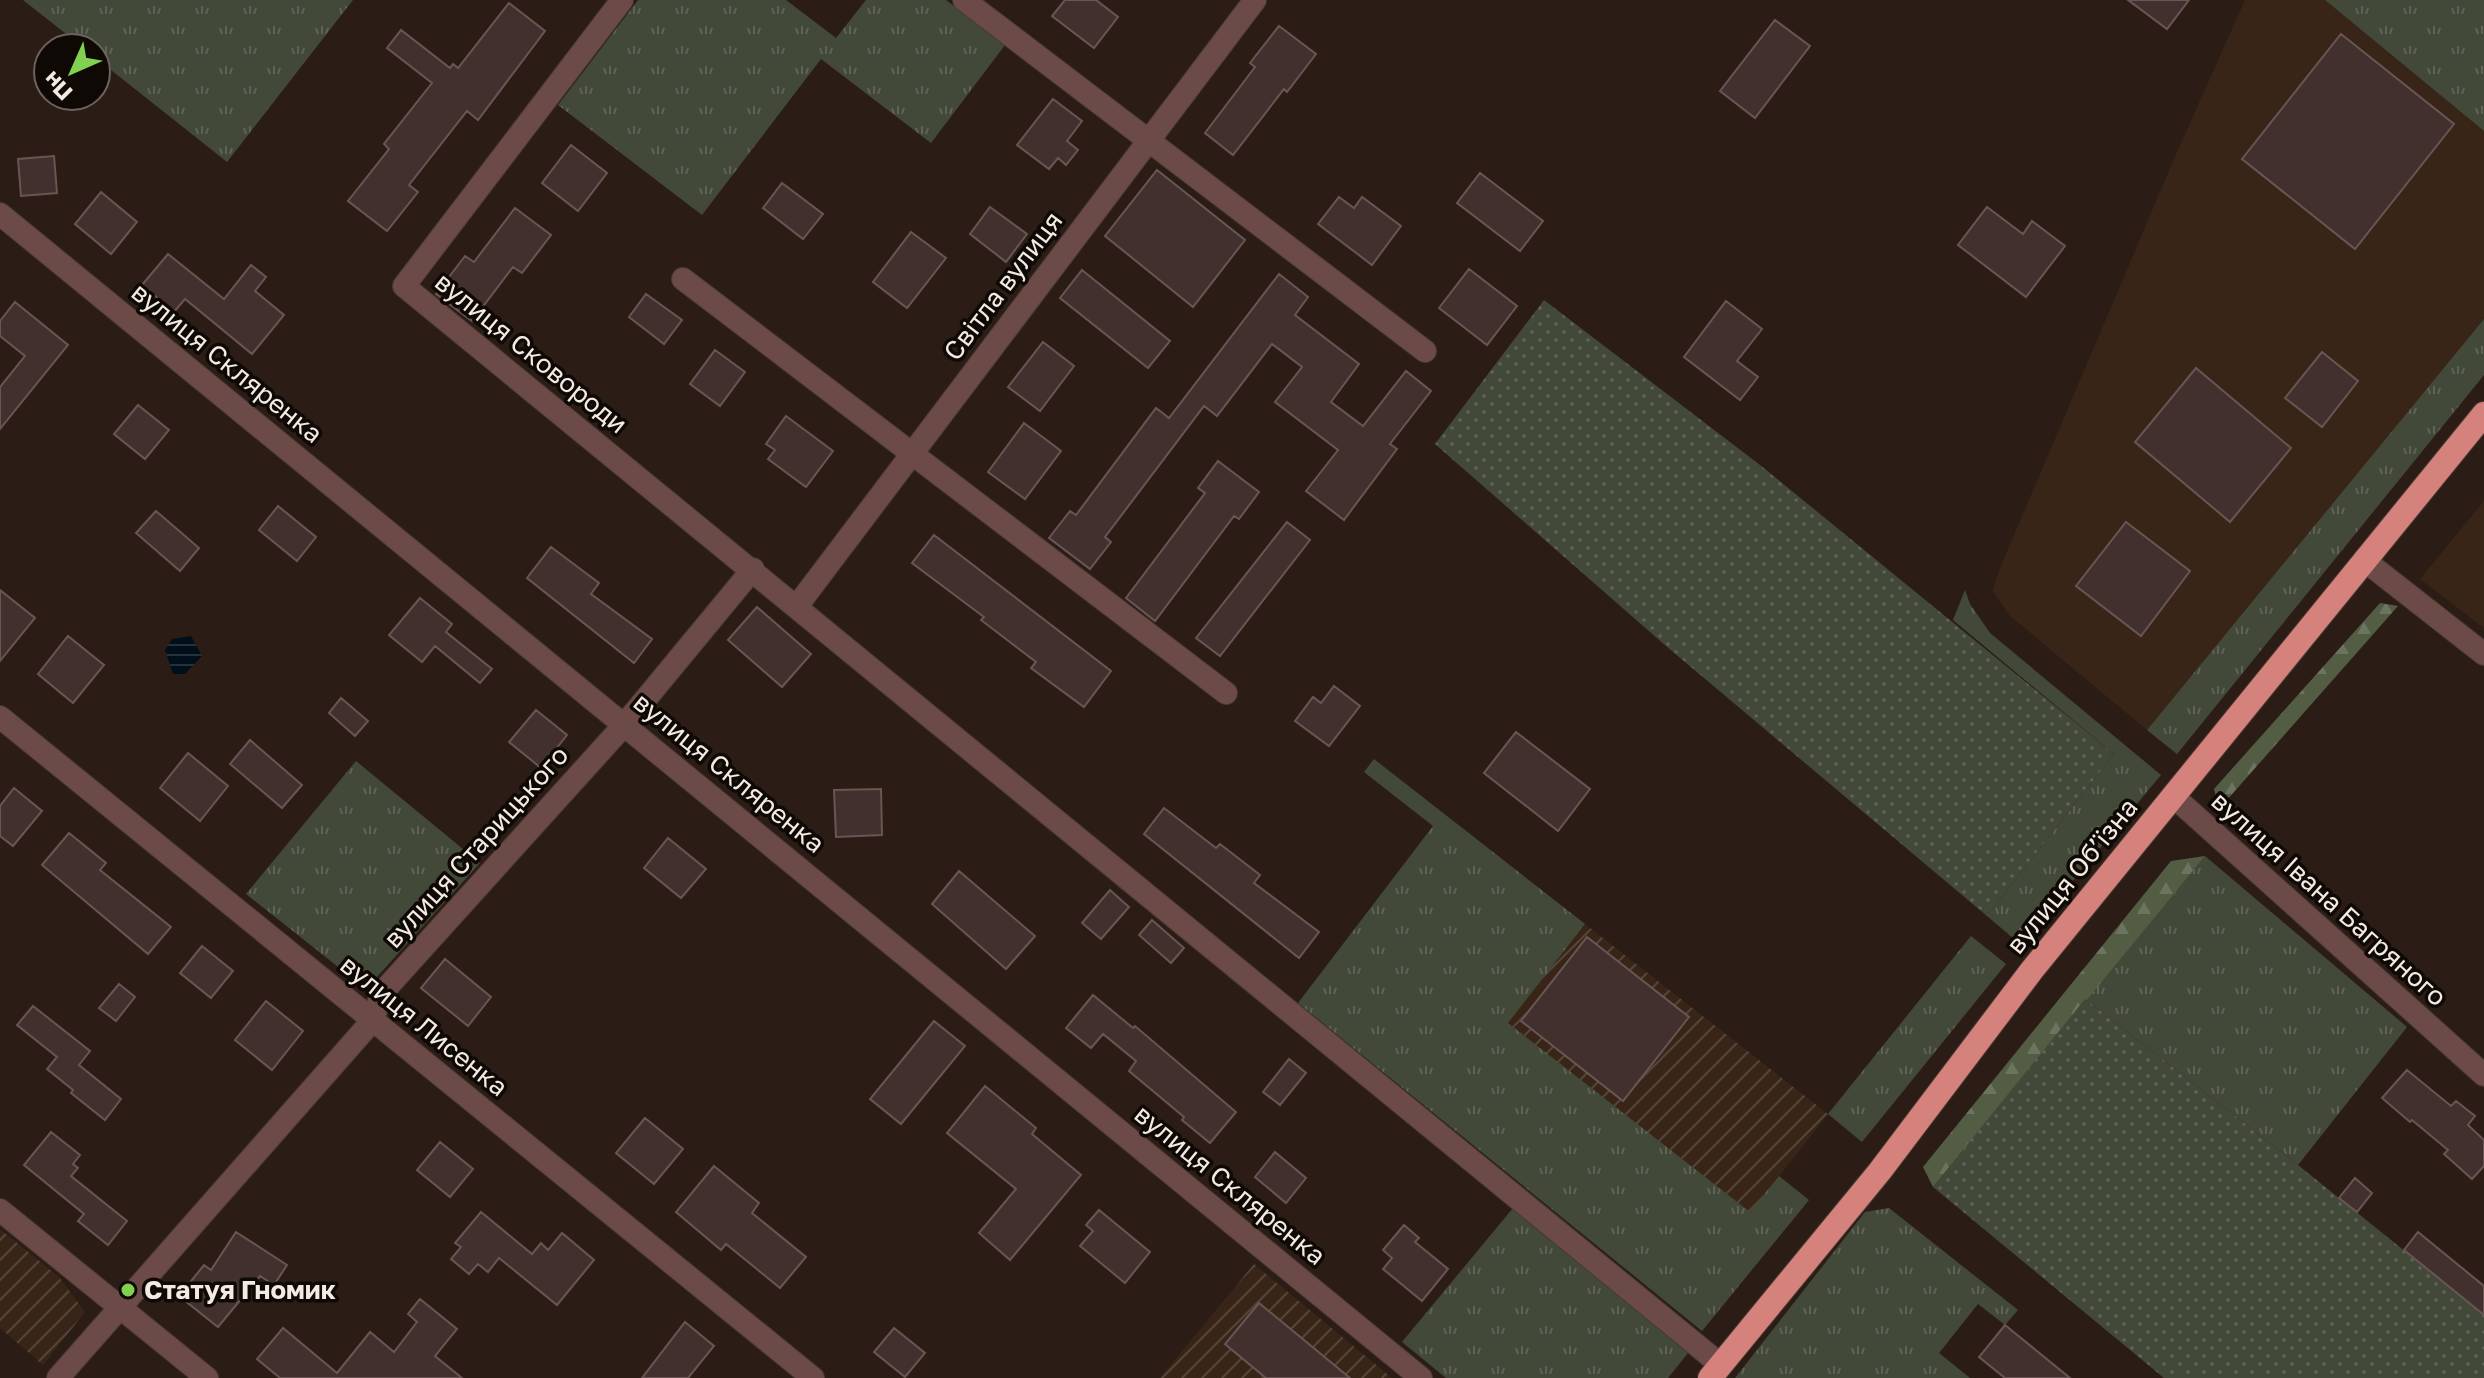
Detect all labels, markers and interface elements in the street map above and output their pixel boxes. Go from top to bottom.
north arrow [32,32,112,112]
text: Пн [37,66,78,107]
street label: Світла вулиця [937,205,1069,366]
street label: вулиця Сковороди [429,266,634,440]
street label: вулиця Скляренка [126,276,329,449]
street label: вулиця Скляренка [628,686,831,859]
street label: вулиця Старицького [377,739,574,954]
street label: вулиця Івана Багряного [2206,785,2453,1012]
street label: вулиця Об’їзна [2000,792,2144,959]
street label: вулиця Лисенка [335,949,514,1102]
street label: вулиця Скляренка [1129,1098,1332,1271]
place label: Статуя Гномик [144,1274,336,1305]
marker: Статуя Гномик [119,1281,137,1299]

